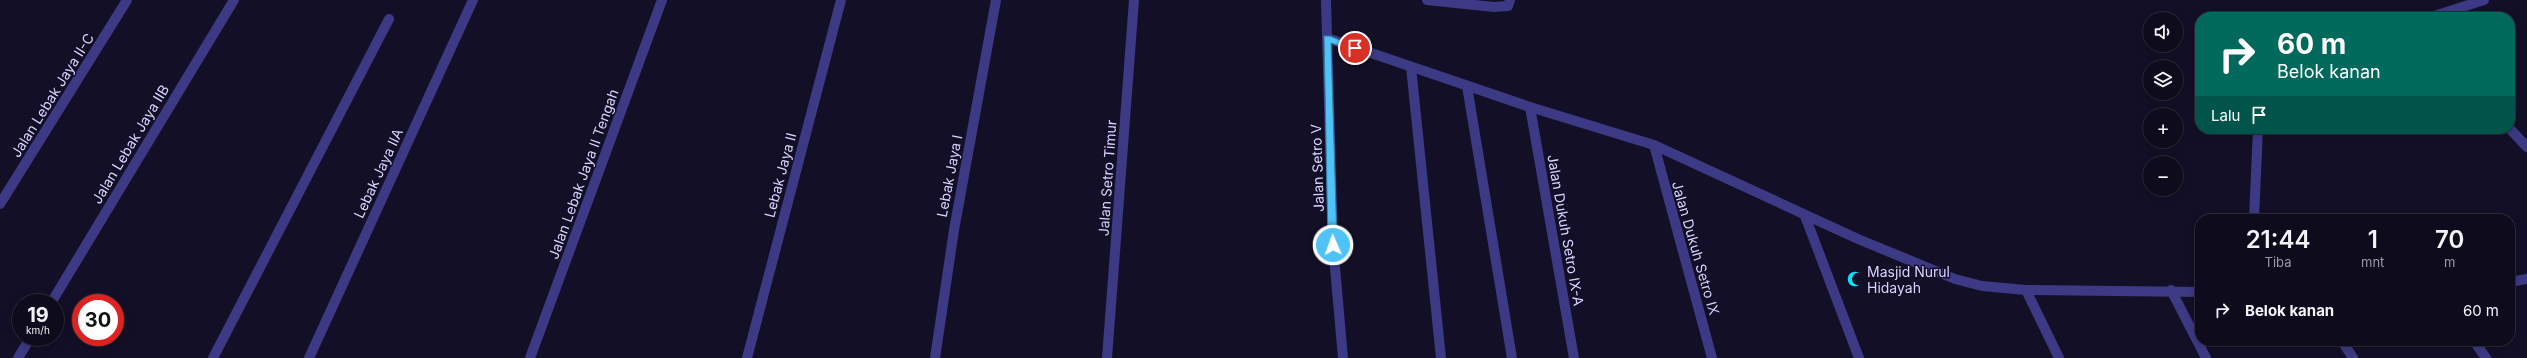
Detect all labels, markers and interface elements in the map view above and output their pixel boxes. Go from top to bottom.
map controls [2143,12,2183,196]
button: sound [2143,12,2183,52]
text: 60 m [2277,27,2346,61]
icon: right [2211,28,2263,80]
street label: Jalan Lebak Jaya II-C [7,30,97,160]
pin [1338,31,1372,65]
icon: arrive [1344,37,1366,59]
button: layers [2143,60,2183,100]
text: Belok kanan [2277,61,2381,82]
street label: Jalan Lebak Jaya IIB [88,82,172,206]
street label: Jalan Lebak Jaya II Tengah [544,87,622,261]
icon: arrive [2248,104,2270,126]
text: Lalu [2211,106,2240,125]
button: + [2143,108,2183,148]
street label: Jalan Setro Timur [1094,119,1120,237]
street label: Jalan Setro V [1307,123,1327,212]
street label: Lebak Jaya IIA [350,125,406,220]
street label: Lebak Jaya II [761,131,799,219]
street label: Lebak Jaya I [933,134,965,218]
street label: Jalan Dukuh Setro IX-A [1544,153,1588,307]
button: − [2143,156,2183,196]
street label: Jalan Dukuh Setro IX [1669,179,1723,317]
position arrow [1312,224,1354,266]
text: 21:44 [2246,225,2310,254]
text: 1 [2368,225,2378,254]
text: 70 [2435,225,2464,254]
text: Tiba [2265,254,2291,270]
text: mnt [2361,254,2384,270]
text: m [2444,254,2455,270]
place label: Masjid Nurul Hidayah [1867,263,1950,296]
mosque icon: Masjid Nurul Hidayah [1846,270,1864,288]
speed limit sign: 30 [72,294,124,346]
icon: right [2211,299,2233,321]
text: Belok kanan [2245,301,2334,320]
text: 60 m [2463,301,2499,320]
text: 19 [27,303,49,327]
text: km/h [26,324,50,336]

